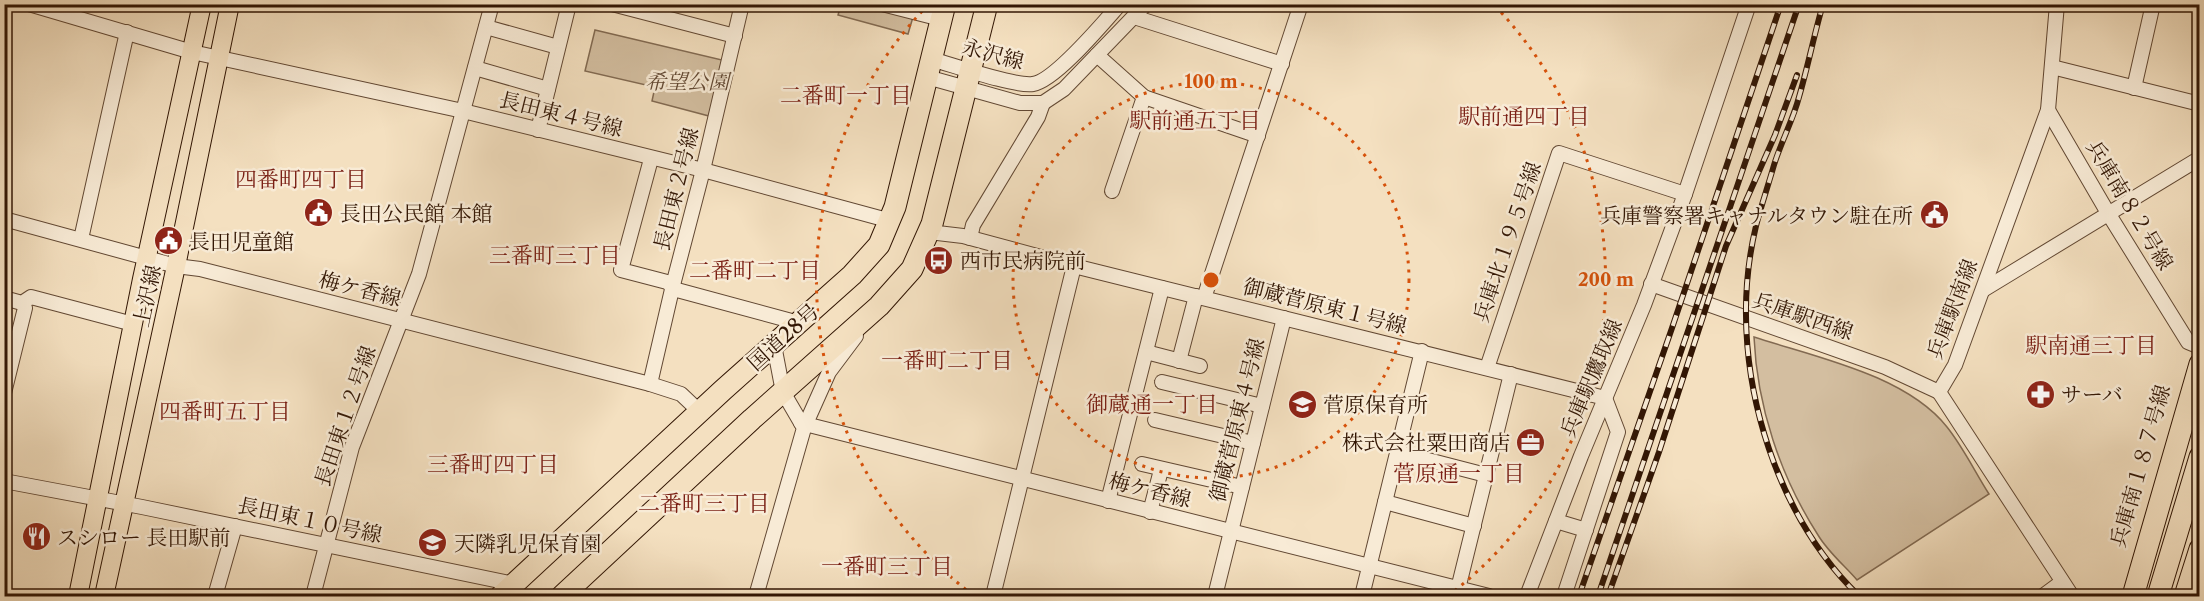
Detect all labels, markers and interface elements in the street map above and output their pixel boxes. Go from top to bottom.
street label: 永沢線 [959,34,1027,74]
park label: 希望公園 [645,69,732,94]
text: 100 m [1184,71,1238,93]
district label: 二番町一丁目 [780,82,912,109]
street label: 長田東４号線 [497,87,625,141]
district label: 駅前通四丁目 [1458,103,1590,130]
district label: 駅前通五丁目 [1129,107,1261,134]
street label: 長田東２号線 [649,125,703,253]
street label: 兵庫南８２号線 [2081,136,2179,274]
street label: 兵庫北１９５号線 [1468,159,1546,325]
district label: 四番町四丁目 [235,166,367,193]
public building icon: 長田公民館 本館 [303,197,335,229]
public building icon: 兵庫警察署キャナルタウン駐在所 [1918,199,1950,231]
place label: 長田公民館 本館 [340,201,493,226]
place label: 兵庫警察署キャナルタウン駐在所 [1600,203,1913,228]
public building icon: 長田児童館 [152,225,184,257]
place label: 長田児童館 [189,229,294,254]
district label: 三番町三丁目 [489,242,621,269]
bus stop icon: 西市民病院前 [923,244,955,276]
place label: 西市民病院前 [960,248,1086,273]
street label: 兵庫駅南線 [1922,256,1982,362]
district label: 二番町二丁目 [689,257,821,284]
street label: 上沢線 [128,263,166,329]
street label: 梅ケ香線 [316,267,404,311]
text: 200 m [1578,269,1634,291]
centre of rings [1201,270,1221,290]
street label: 御蔵菅原東１号線 [1240,274,1410,338]
street label: 兵庫駅西線 [1749,287,1857,345]
street label: 国道28号 [742,298,824,376]
street label: 兵庫駅鷹取線 [1555,315,1627,441]
district label: 駅南通三丁目 [2025,332,2157,359]
street label: 御蔵菅原東４号線 [1205,335,1269,505]
street label: 長田東１２号線 [309,342,381,490]
district label: 一番町二丁目 [881,347,1013,374]
pharmacy icon: サーバ [2024,378,2056,410]
place label: サーバ [2061,382,2123,407]
street label: 兵庫南１８７号線 [2105,382,2175,550]
school or university icon: 菅原保育所 [1286,388,1318,420]
district label: 御蔵通一丁目 [1086,391,1218,418]
place label: 菅原保育所 [1323,392,1428,417]
district label: 四番町五丁目 [159,398,291,425]
office icon: 株式会社粟田商店 [1515,426,1547,458]
place label: 株式会社粟田商店 [1342,430,1510,455]
district label: 三番町四丁目 [427,451,559,478]
district label: 菅原通一丁目 [1393,460,1525,487]
street label: 梅ケ香線 [1106,468,1194,512]
district label: 二番町三丁目 [638,490,770,517]
street label: 長田東１０号線 [236,492,384,548]
restaurant icon: スシロー 長田駅前 [20,521,52,553]
place label: スシロー 長田駅前 [57,525,231,550]
school or university icon: 天隣乳児保育園 [417,527,449,559]
place label: 天隣乳児保育園 [454,531,601,556]
district label: 一番町三丁目 [821,553,953,580]

